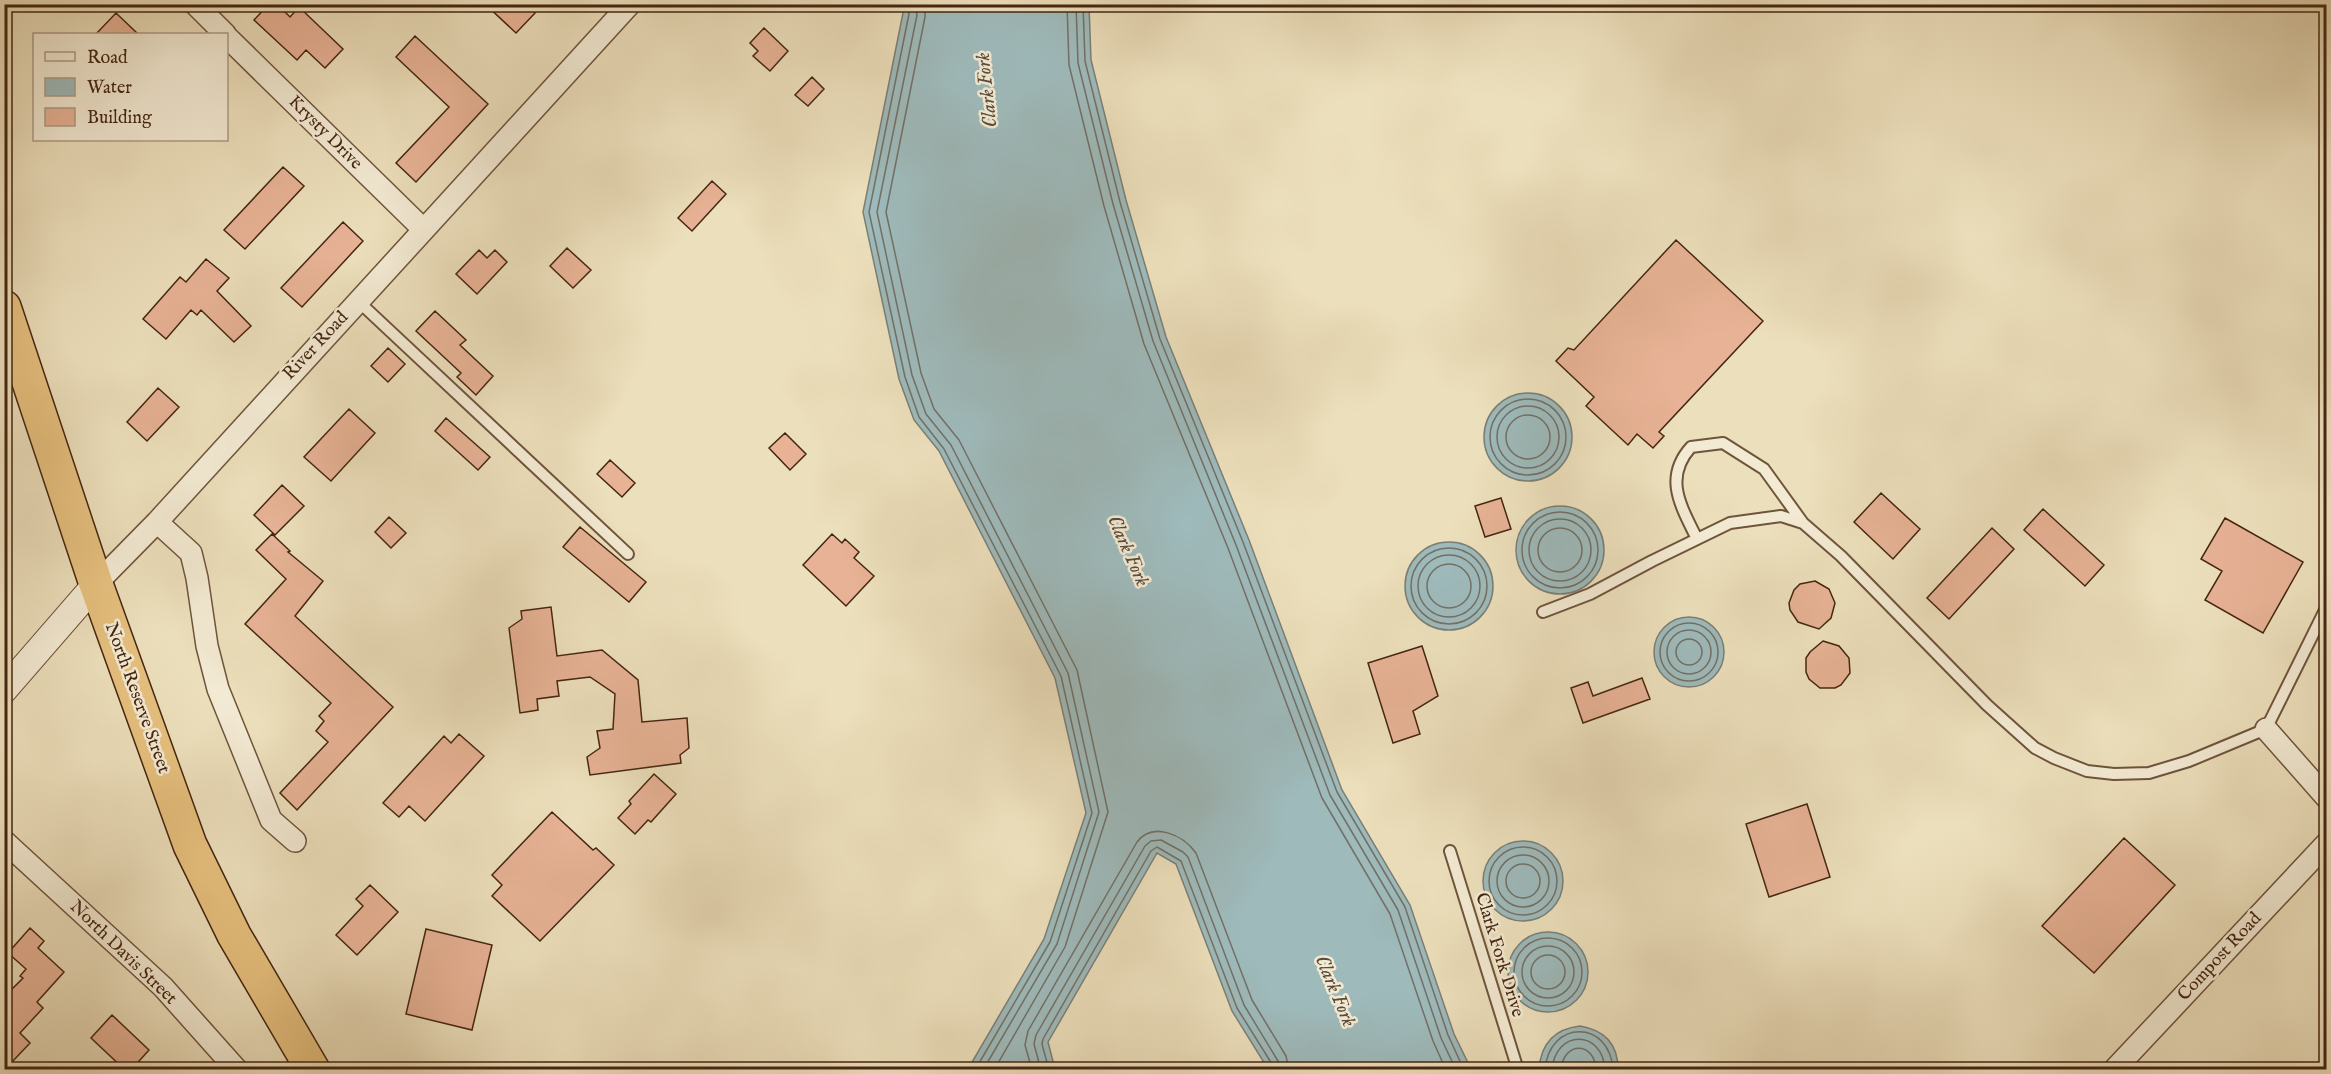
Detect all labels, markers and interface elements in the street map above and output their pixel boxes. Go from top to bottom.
legend [33,33,228,141]
text: Road [87,47,128,70]
water label: Clark Fork [971,51,1003,129]
text: Water [87,77,132,100]
street label: Krysty Drive [283,91,367,175]
text: Building [87,107,152,130]
street label: River Road [278,307,354,385]
water label: Clark Fork [1101,511,1155,591]
street label: North Reserve Street [99,619,175,777]
street label: Clark Fork Drive [1469,890,1529,1020]
street label: North Davis Street [64,896,182,1010]
street label: Compost Road [2173,908,2267,1006]
water label: Clark Fork [1309,951,1361,1031]

